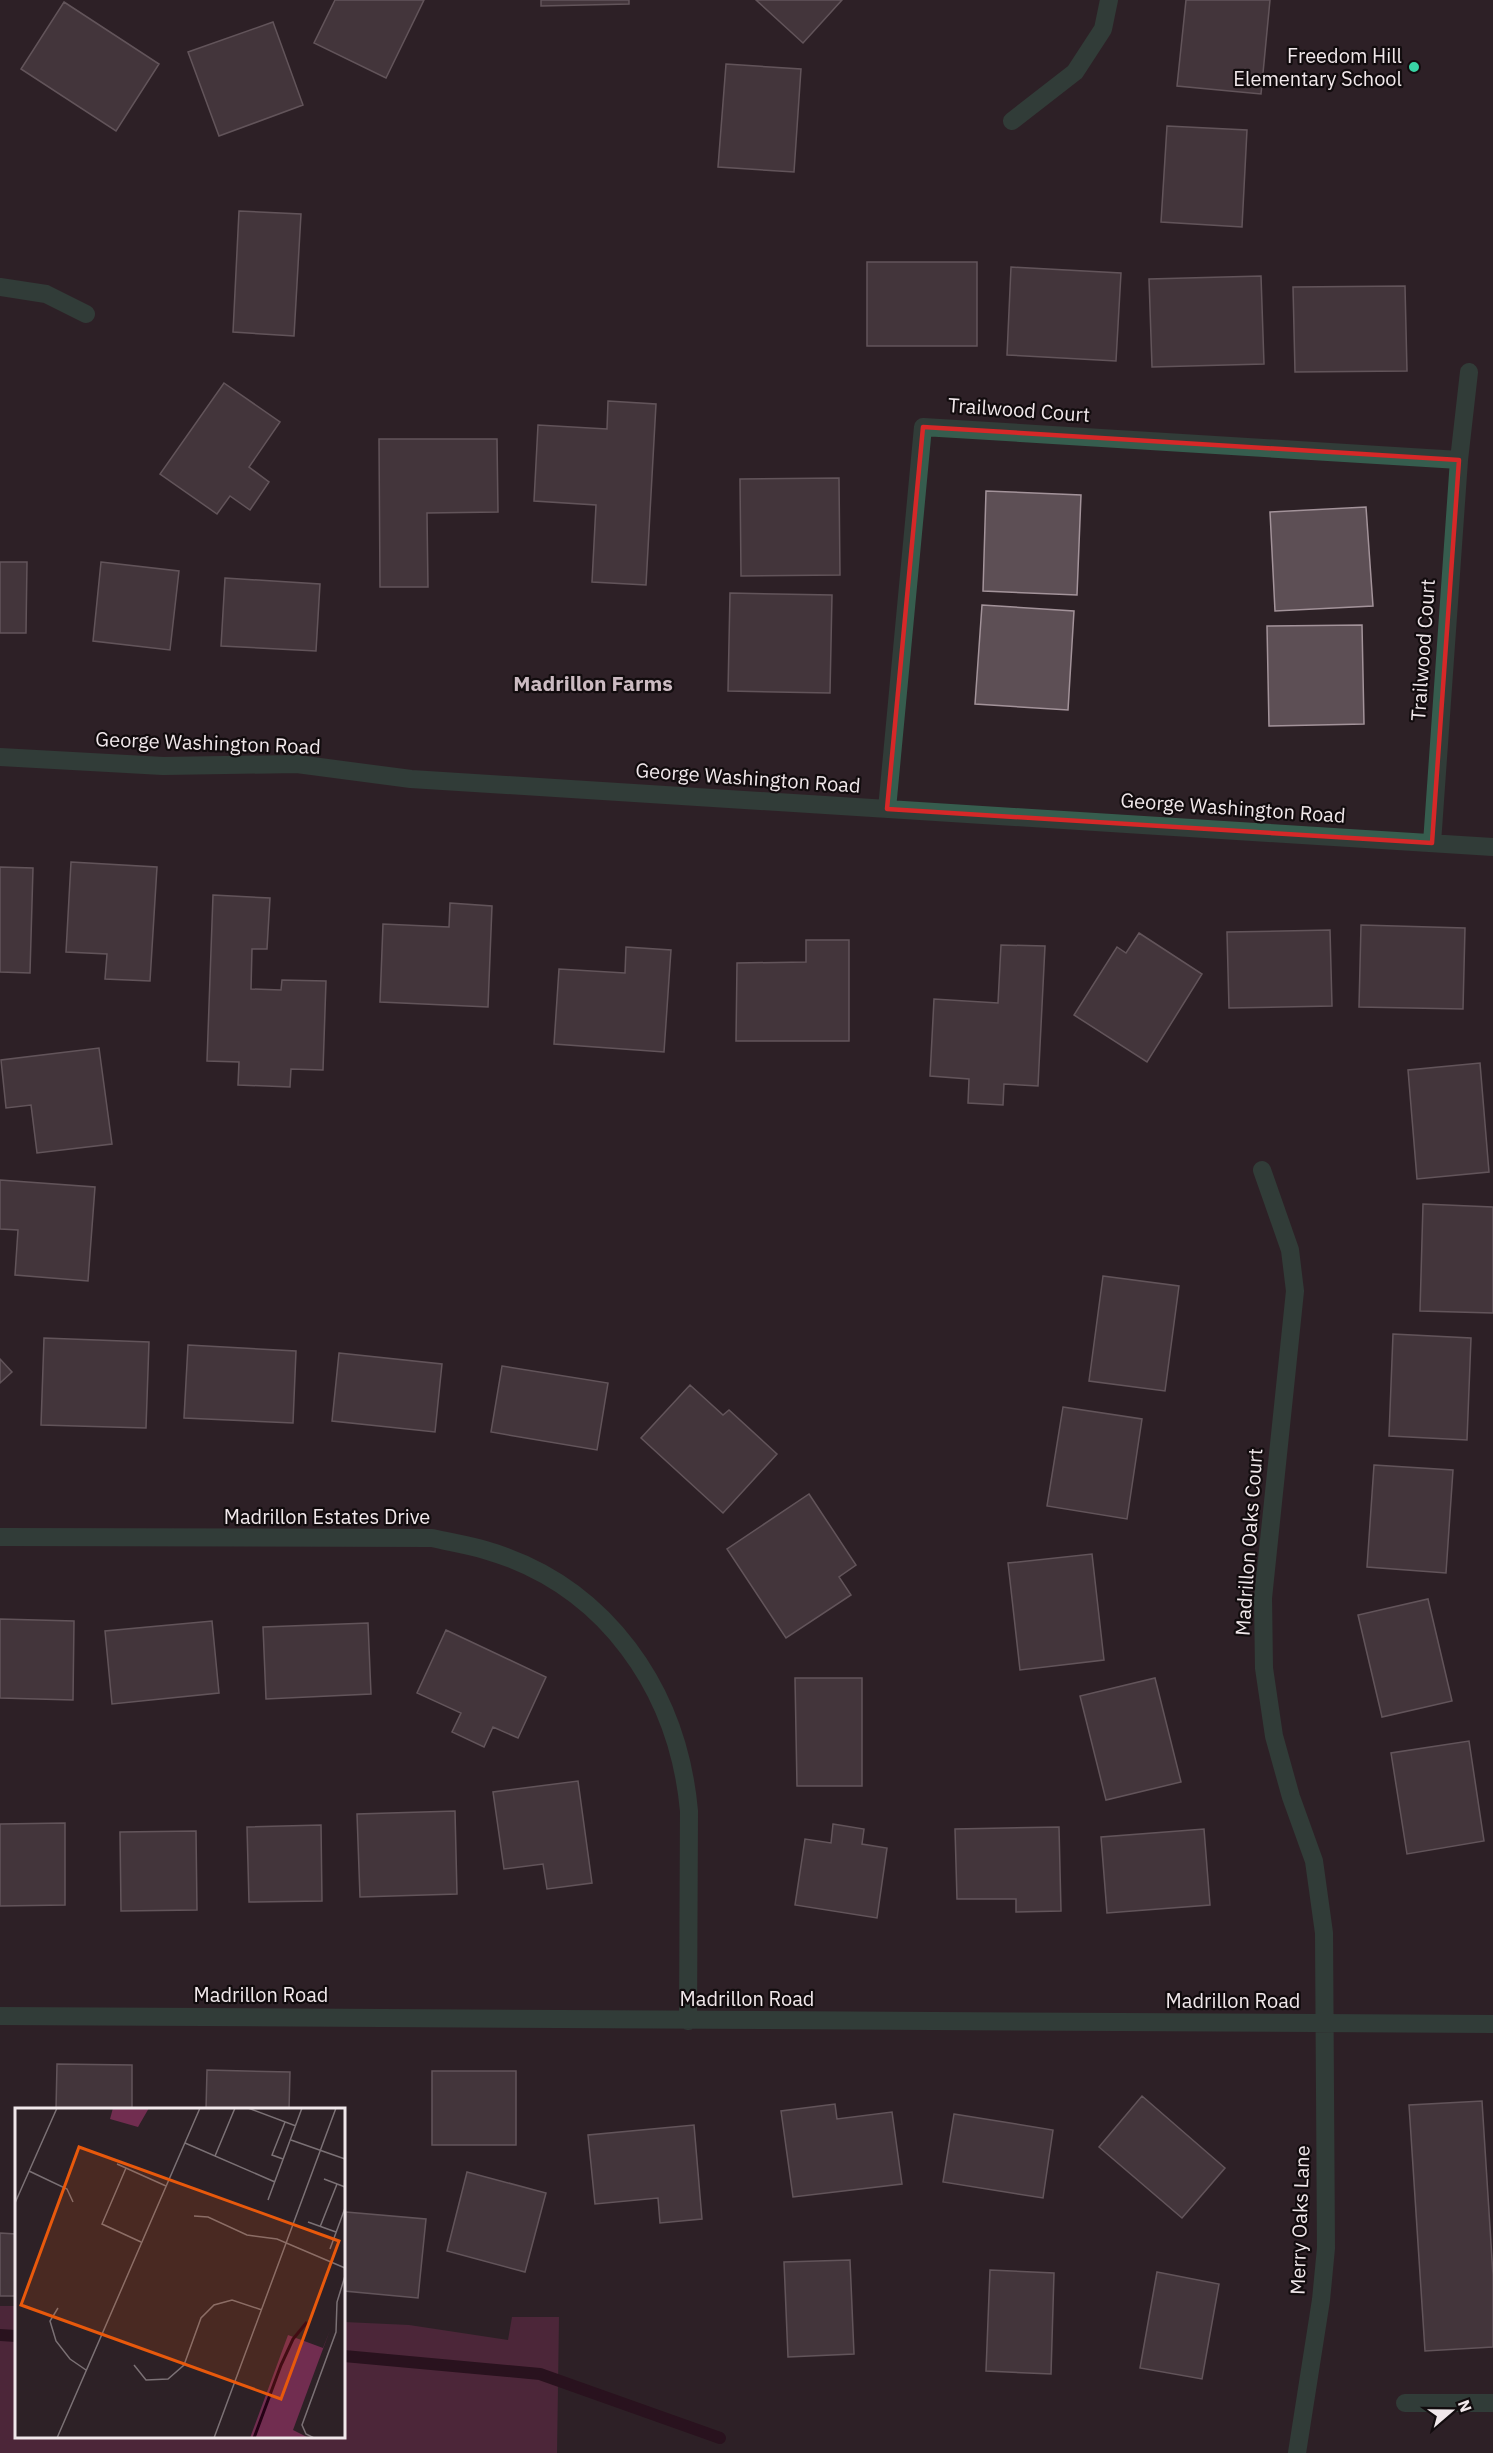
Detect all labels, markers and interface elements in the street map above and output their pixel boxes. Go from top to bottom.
place label: Freedom Hill Elementary School [1233,42,1402,92]
marker: Freedom Hill Elementary School [1407,60,1421,74]
street label: Trailwood Court [947,391,1091,428]
street label: Trailwood Court [1404,578,1441,722]
district label: Madrillon Farms [513,669,673,697]
street label: George Washington Road [95,725,321,760]
street label: George Washington Road [635,756,862,799]
street label: George Washington Road [1120,786,1347,829]
street label: Madrillon Oaks Court [1228,1447,1269,1637]
street label: Madrillon Estates Drive [224,1503,430,1530]
street label: Madrillon Road [194,1981,328,2008]
street label: Madrillon Road [680,1985,814,2012]
street label: Madrillon Road [1166,1987,1300,2014]
inset map [15,2108,345,2438]
street label: Merry Oaks Lane [1283,2145,1316,2295]
north arrow [1421,2381,1481,2441]
text: N [1454,2397,1476,2415]

